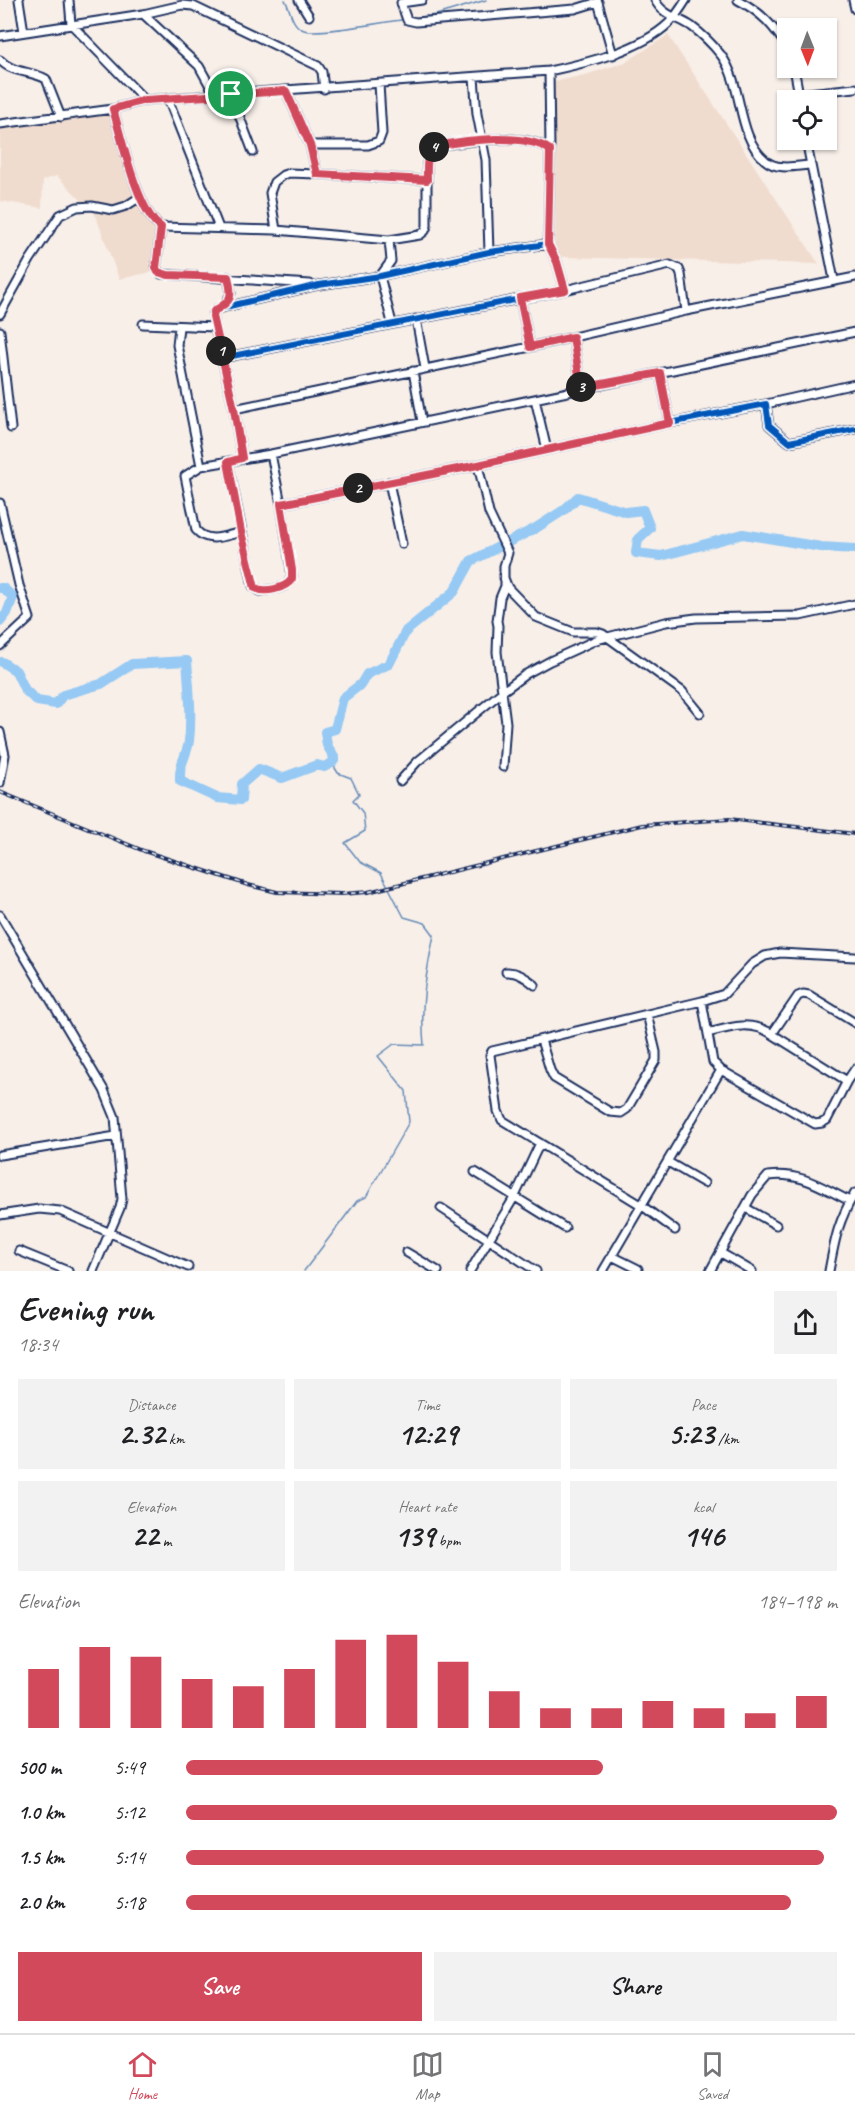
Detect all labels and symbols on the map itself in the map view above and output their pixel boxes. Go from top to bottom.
north arrow [777,18,837,78]
pin [205,68,256,119]
pin: 4 [419,132,449,162]
pin: 1 [206,336,236,366]
pin: 3 [566,372,596,402]
pin: 2 [343,473,373,503]

